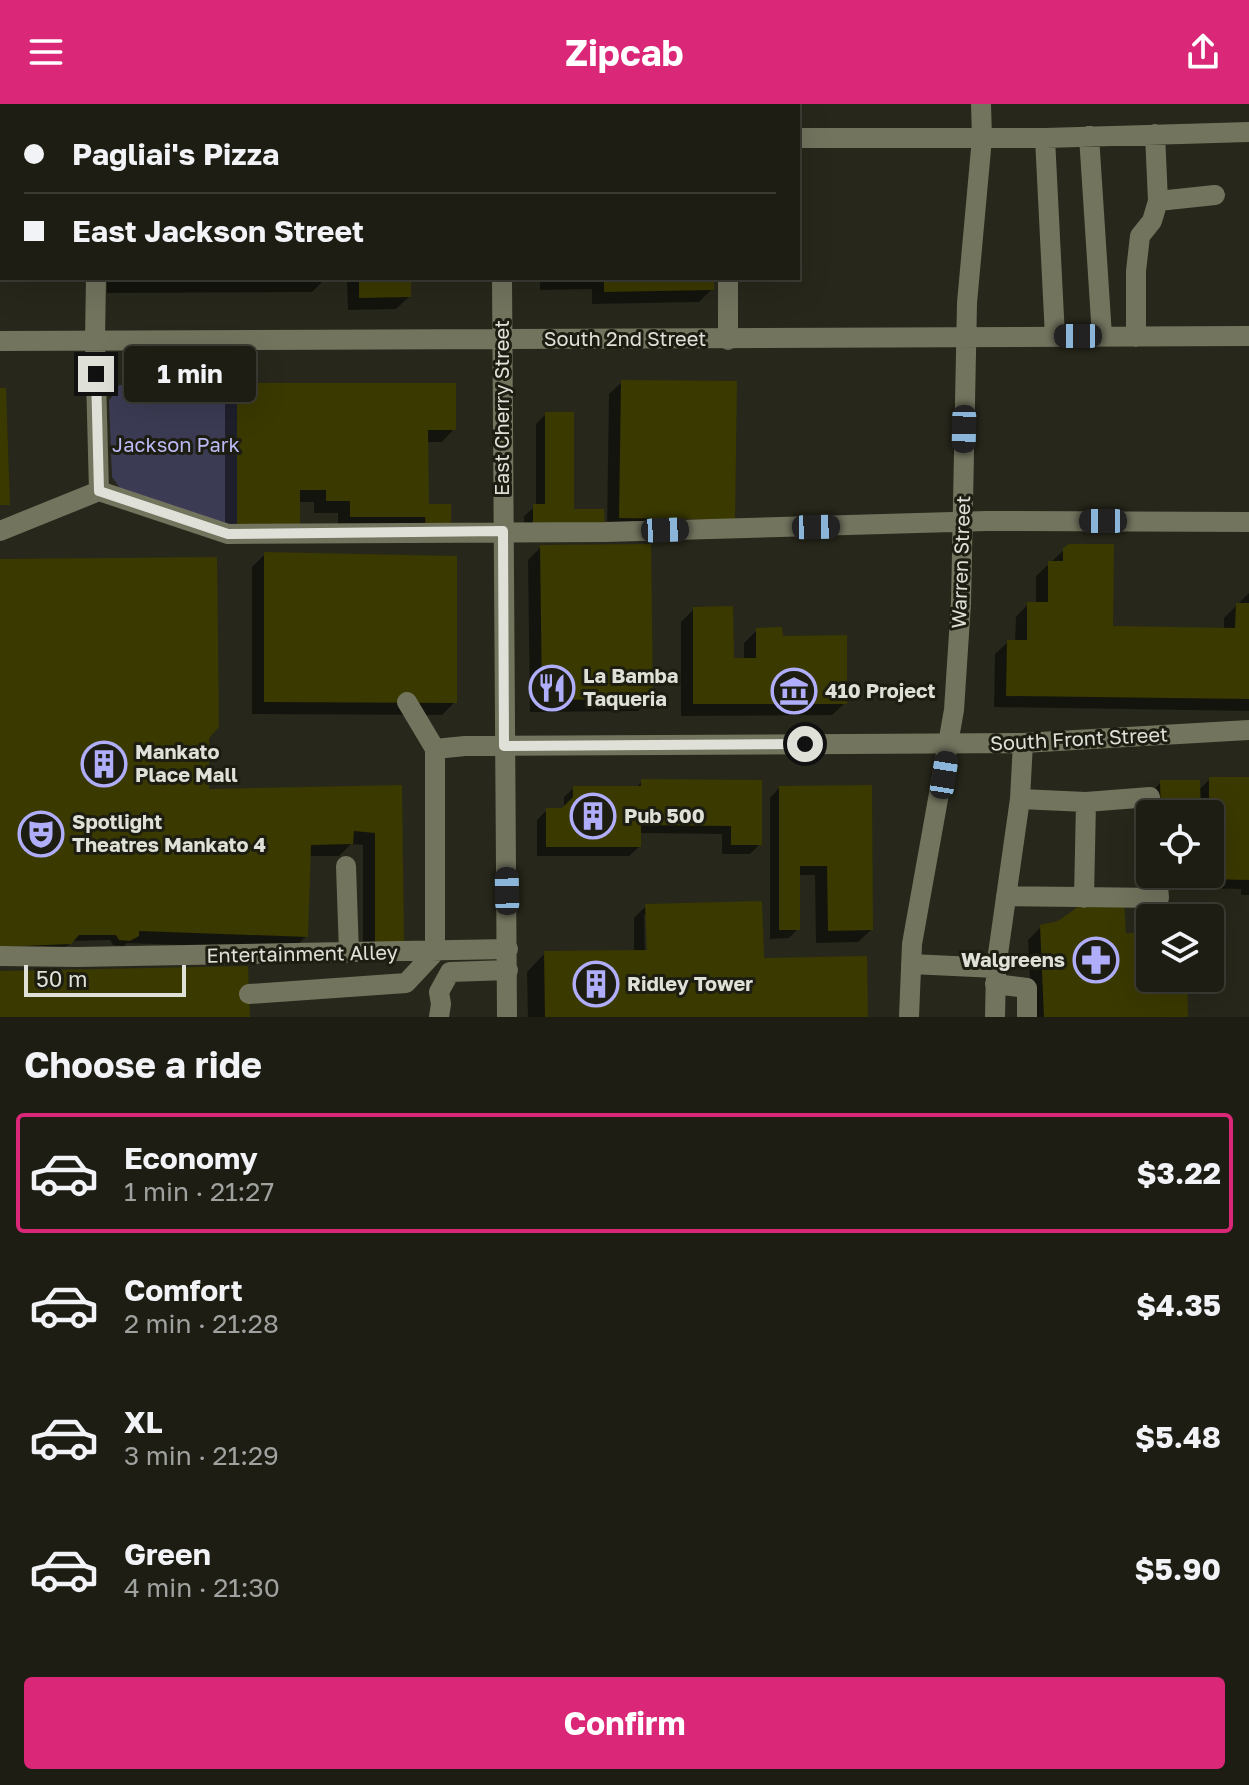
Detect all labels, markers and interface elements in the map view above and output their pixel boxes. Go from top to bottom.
icon: menu [24,30,68,74]
icon: share [1181,30,1225,74]
text: Zipcab [565,31,684,74]
text: Pagliai's Pizza [72,136,280,172]
text: East Jackson Street [72,213,364,249]
street label: East Cherry Street [489,320,513,496]
car [1054,324,1102,348]
street label: South 2nd Street [544,326,706,350]
callout: 1 min [124,346,256,402]
route end [78,356,114,392]
text: 1 min [157,358,223,389]
car [952,405,976,453]
park label: Jackson Park [112,432,240,456]
street label: Warren Street [946,495,974,629]
car [1079,509,1127,533]
car [792,515,840,539]
car [641,517,689,543]
place label: La Bamba Taqueria [583,663,678,710]
restaurant icon: La Bamba Taqueria [528,664,576,712]
museum icon: 410 Project [770,667,818,715]
place label: 410 Project [825,678,935,702]
street label: South Front Street [989,721,1168,755]
route start [787,726,823,762]
place label: Mankato Place Mall [135,739,238,786]
building icon: Mankato Place Mall [80,740,128,788]
car [928,749,960,801]
building icon: Pub 500 [569,792,617,840]
map controls [1136,800,1224,992]
button: locate [1136,800,1224,888]
place label: Pub 500 [624,803,705,827]
place label: Spotlight Theatres Mankato 4 [72,809,266,856]
theatre icon: Spotlight Theatres Mankato 4 [17,810,65,858]
car [495,867,519,915]
button: layers [1136,904,1224,992]
pharmacy icon: Walgreens [1072,936,1120,984]
street label: Entertainment Alley [206,939,398,967]
place label: Walgreens [961,947,1065,971]
building icon: Ridley Tower [572,960,620,1008]
scale bar [24,961,186,997]
text: 50 m [36,965,87,992]
place label: Ridley Tower [627,971,753,995]
text: Choose a ride [24,1043,262,1086]
icon: car [28,1137,100,1209]
text: Economy [124,1140,258,1176]
text: $3.22 [1136,1155,1221,1191]
text: 1 min · 21:27 [124,1176,274,1207]
icon: car [28,1269,100,1341]
text: Comfort [124,1272,243,1308]
text: $4.35 [1136,1287,1221,1323]
text: 2 min · 21:28 [124,1308,279,1339]
icon: car [28,1401,100,1473]
text: XL [124,1404,163,1440]
text: $5.48 [1135,1419,1221,1455]
text: 3 min · 21:29 [124,1440,279,1471]
icon: car [28,1533,100,1605]
text: Green [124,1536,211,1572]
text: $5.90 [1134,1551,1221,1587]
text: 4 min · 21:30 [124,1572,280,1603]
button: Confirm [24,1677,1225,1769]

